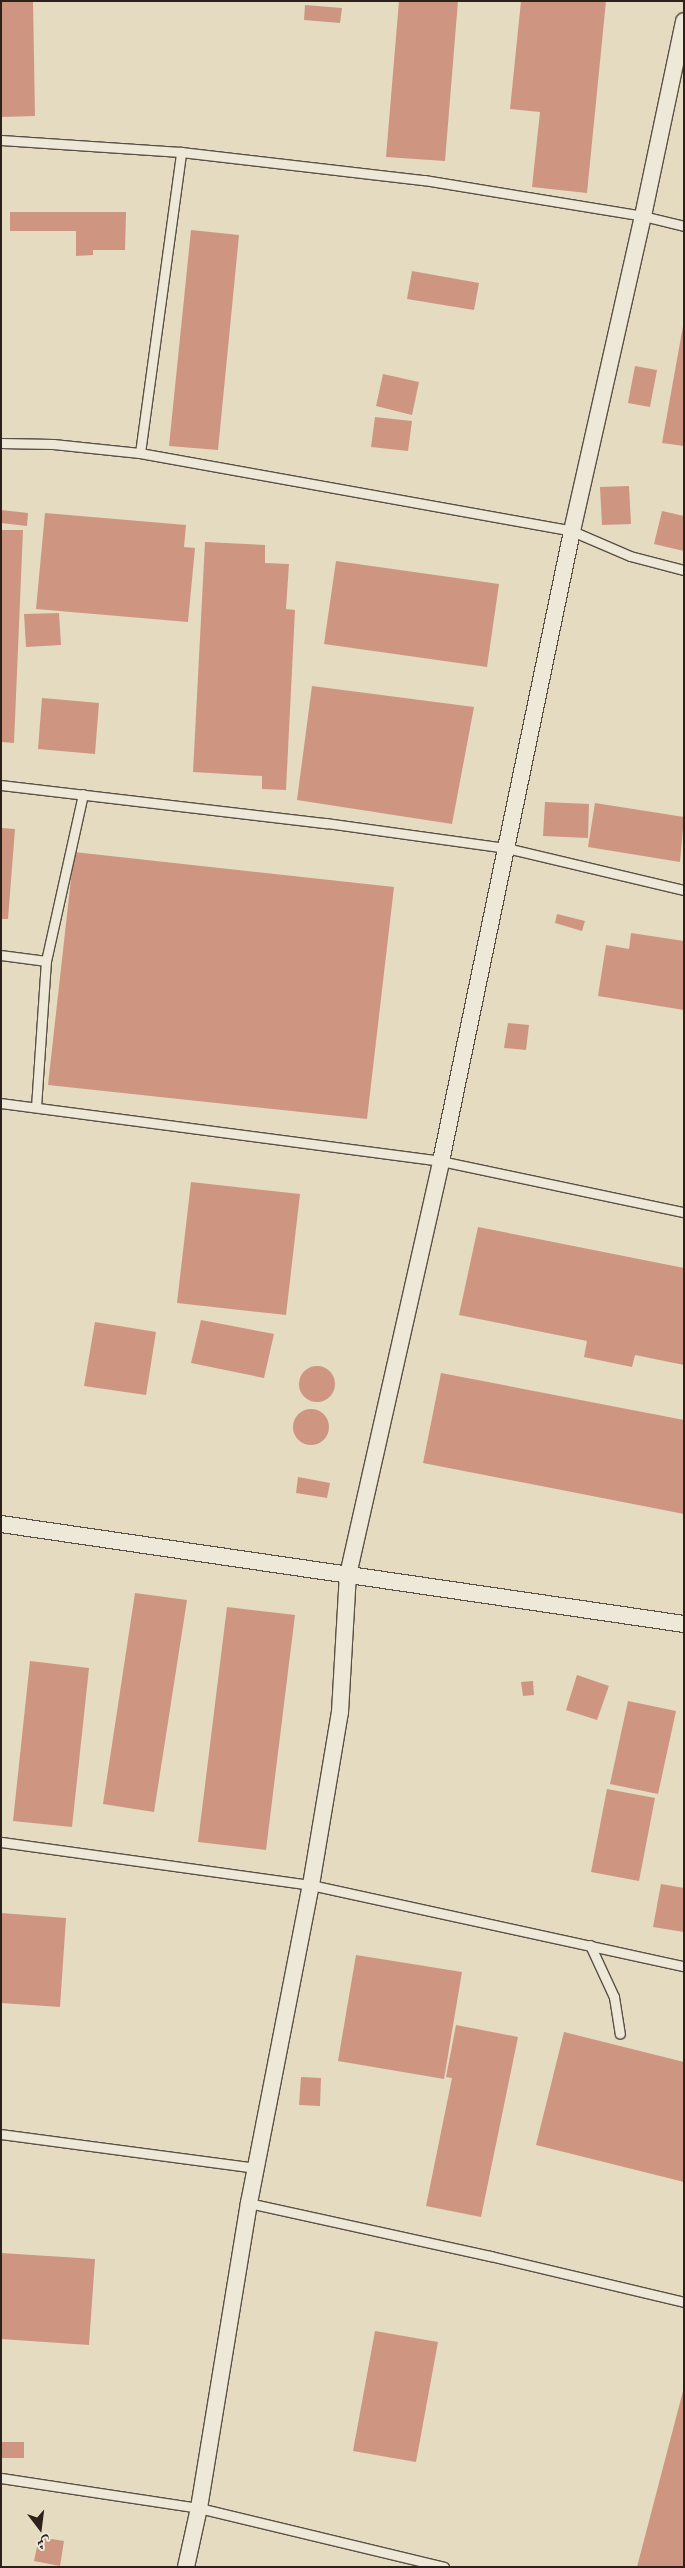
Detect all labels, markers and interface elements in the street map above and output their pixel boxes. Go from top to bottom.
north arrow [15,2503,65,2553]
text: ش [35,2533,53,2553]

